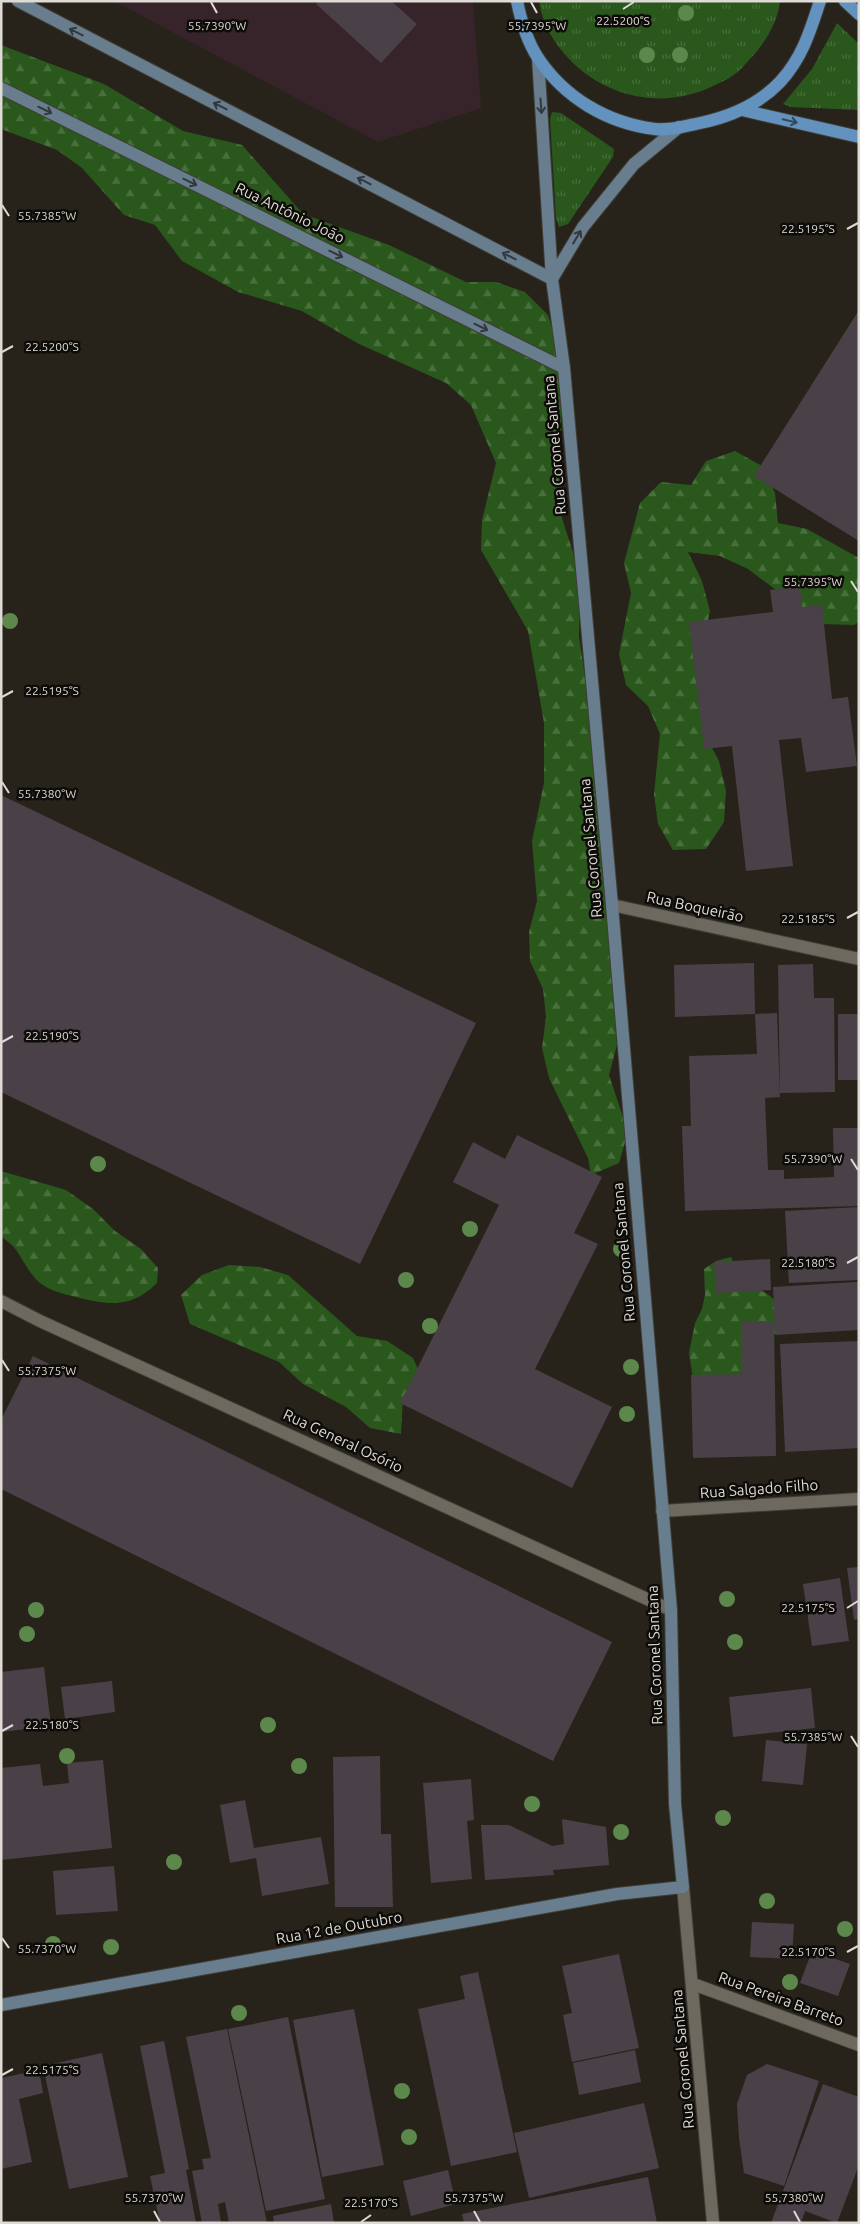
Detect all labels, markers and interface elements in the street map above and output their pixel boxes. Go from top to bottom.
text: 22.5200°S [596,14,650,27]
text: 55.7390°W [188,19,246,32]
text: 55.7395°W [508,19,566,32]
one-way arrow [69,26,84,36]
one-way arrow [536,98,545,114]
one-way arrow [213,101,228,110]
one-way arrow [37,106,52,115]
one-way arrow [781,117,797,126]
one-way arrow [357,176,372,186]
one-way arrow [183,177,198,187]
street label: Rua Antônio João [233,179,347,246]
text: 55.7385°W [18,209,76,222]
text: 22.5195°S [781,222,835,235]
one-way arrow [573,231,583,245]
one-way arrow [328,250,343,259]
one-way arrow [501,251,516,261]
one-way arrow [474,322,489,332]
text: 22.5200°S [25,340,79,353]
street label: Rua Coronel Santana [540,375,569,515]
text: 55.7395°W [784,575,842,588]
text: 22.5195°S [25,684,79,697]
street label: Rua Coronel Santana [576,778,605,918]
text: 55.7380°W [18,787,76,800]
street label: Rua Boqueirão [645,888,745,925]
text: 22.5185°S [781,912,835,925]
text: 22.5190°S [25,1029,79,1042]
text: 55.7390°W [784,1152,842,1165]
street label: Rua Coronel Santana [609,1182,638,1322]
text: 22.5180°S [781,1256,835,1269]
text: 55.7375°W [18,1364,76,1377]
street label: Rua General Osório [281,1405,406,1476]
street label: Rua Salgado Filho [699,1476,819,1501]
street label: Rua Coronel Santana [644,1585,665,1725]
text: 22.5175°S [781,1601,835,1614]
text: 22.5180°S [25,1718,79,1731]
text: 55.7385°W [784,1730,842,1743]
street label: Rua 12 de Outubro [275,1908,403,1947]
text: 55.7370°W [18,1942,76,1955]
text: 22.5170°S [781,1945,835,1958]
street label: Rua Pereira Barreto [716,1968,846,2029]
street label: Rua Coronel Santana [668,1989,697,2129]
text: 22.5175°S [25,2063,79,2076]
text: 55.7370°W [125,2191,183,2204]
text: 55.7375°W [445,2191,503,2204]
text: 55.7380°W [765,2191,823,2204]
text: 22.5170°S [344,2196,398,2209]

